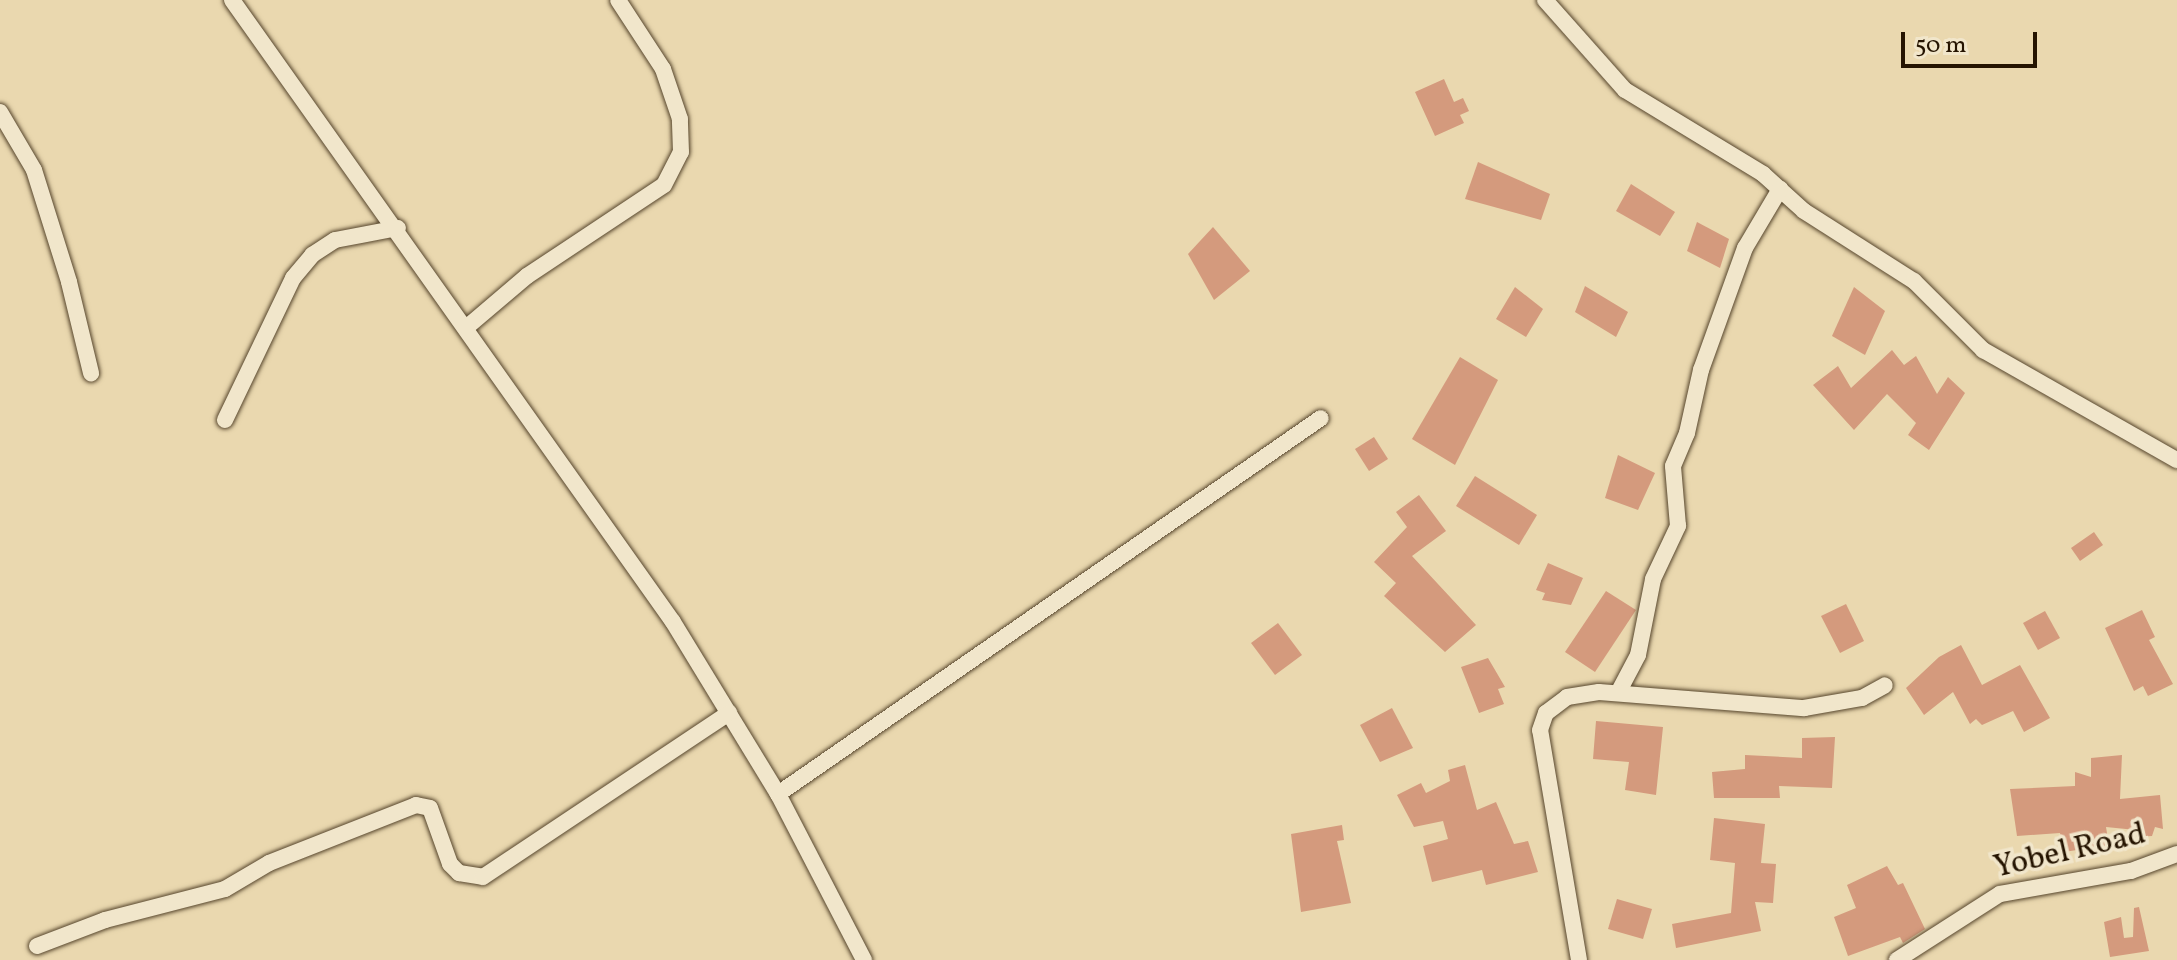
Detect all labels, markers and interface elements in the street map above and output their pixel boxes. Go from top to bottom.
scale bar [1905,16,2041,66]
text: 50 m [1915,29,1967,63]
street label: Yobel Road [1990,816,2150,888]

